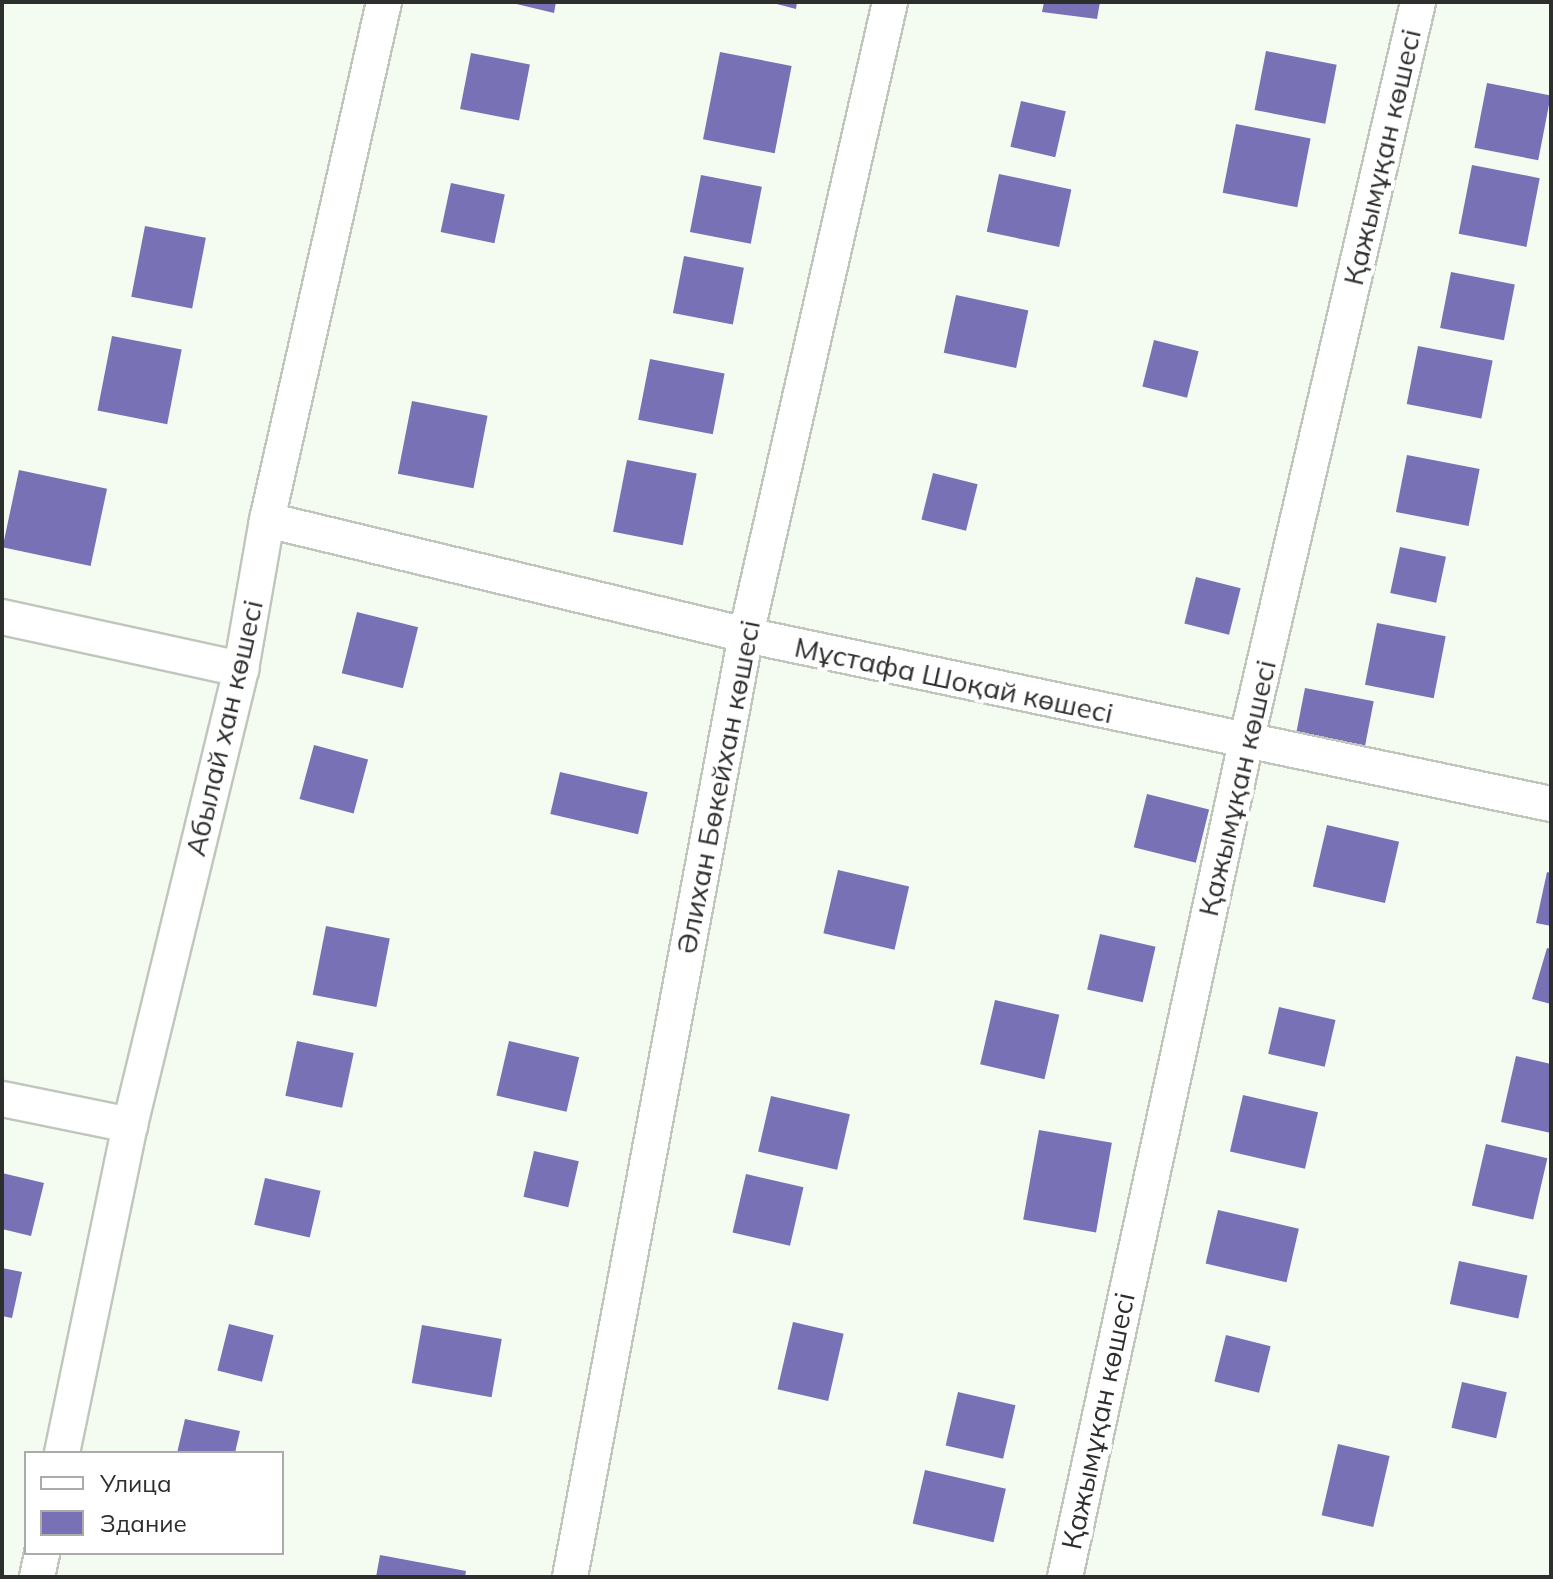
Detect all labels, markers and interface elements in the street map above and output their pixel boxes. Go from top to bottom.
street label: Қажымұқан көшесі [1336,26,1428,288]
street label: Абылай хан көшесі [178,597,270,859]
street label: Әлихан Бөкейхан көшесі [669,617,767,957]
street label: Мұстафа Шоқай көшесі [792,630,1116,730]
street label: Қажымұқан көшесі [1191,657,1283,919]
street label: Қажымұқан көшесі [1054,1289,1142,1553]
legend [24,1451,284,1555]
text: Улица [100,1468,172,1498]
text: Здание [100,1508,187,1538]

